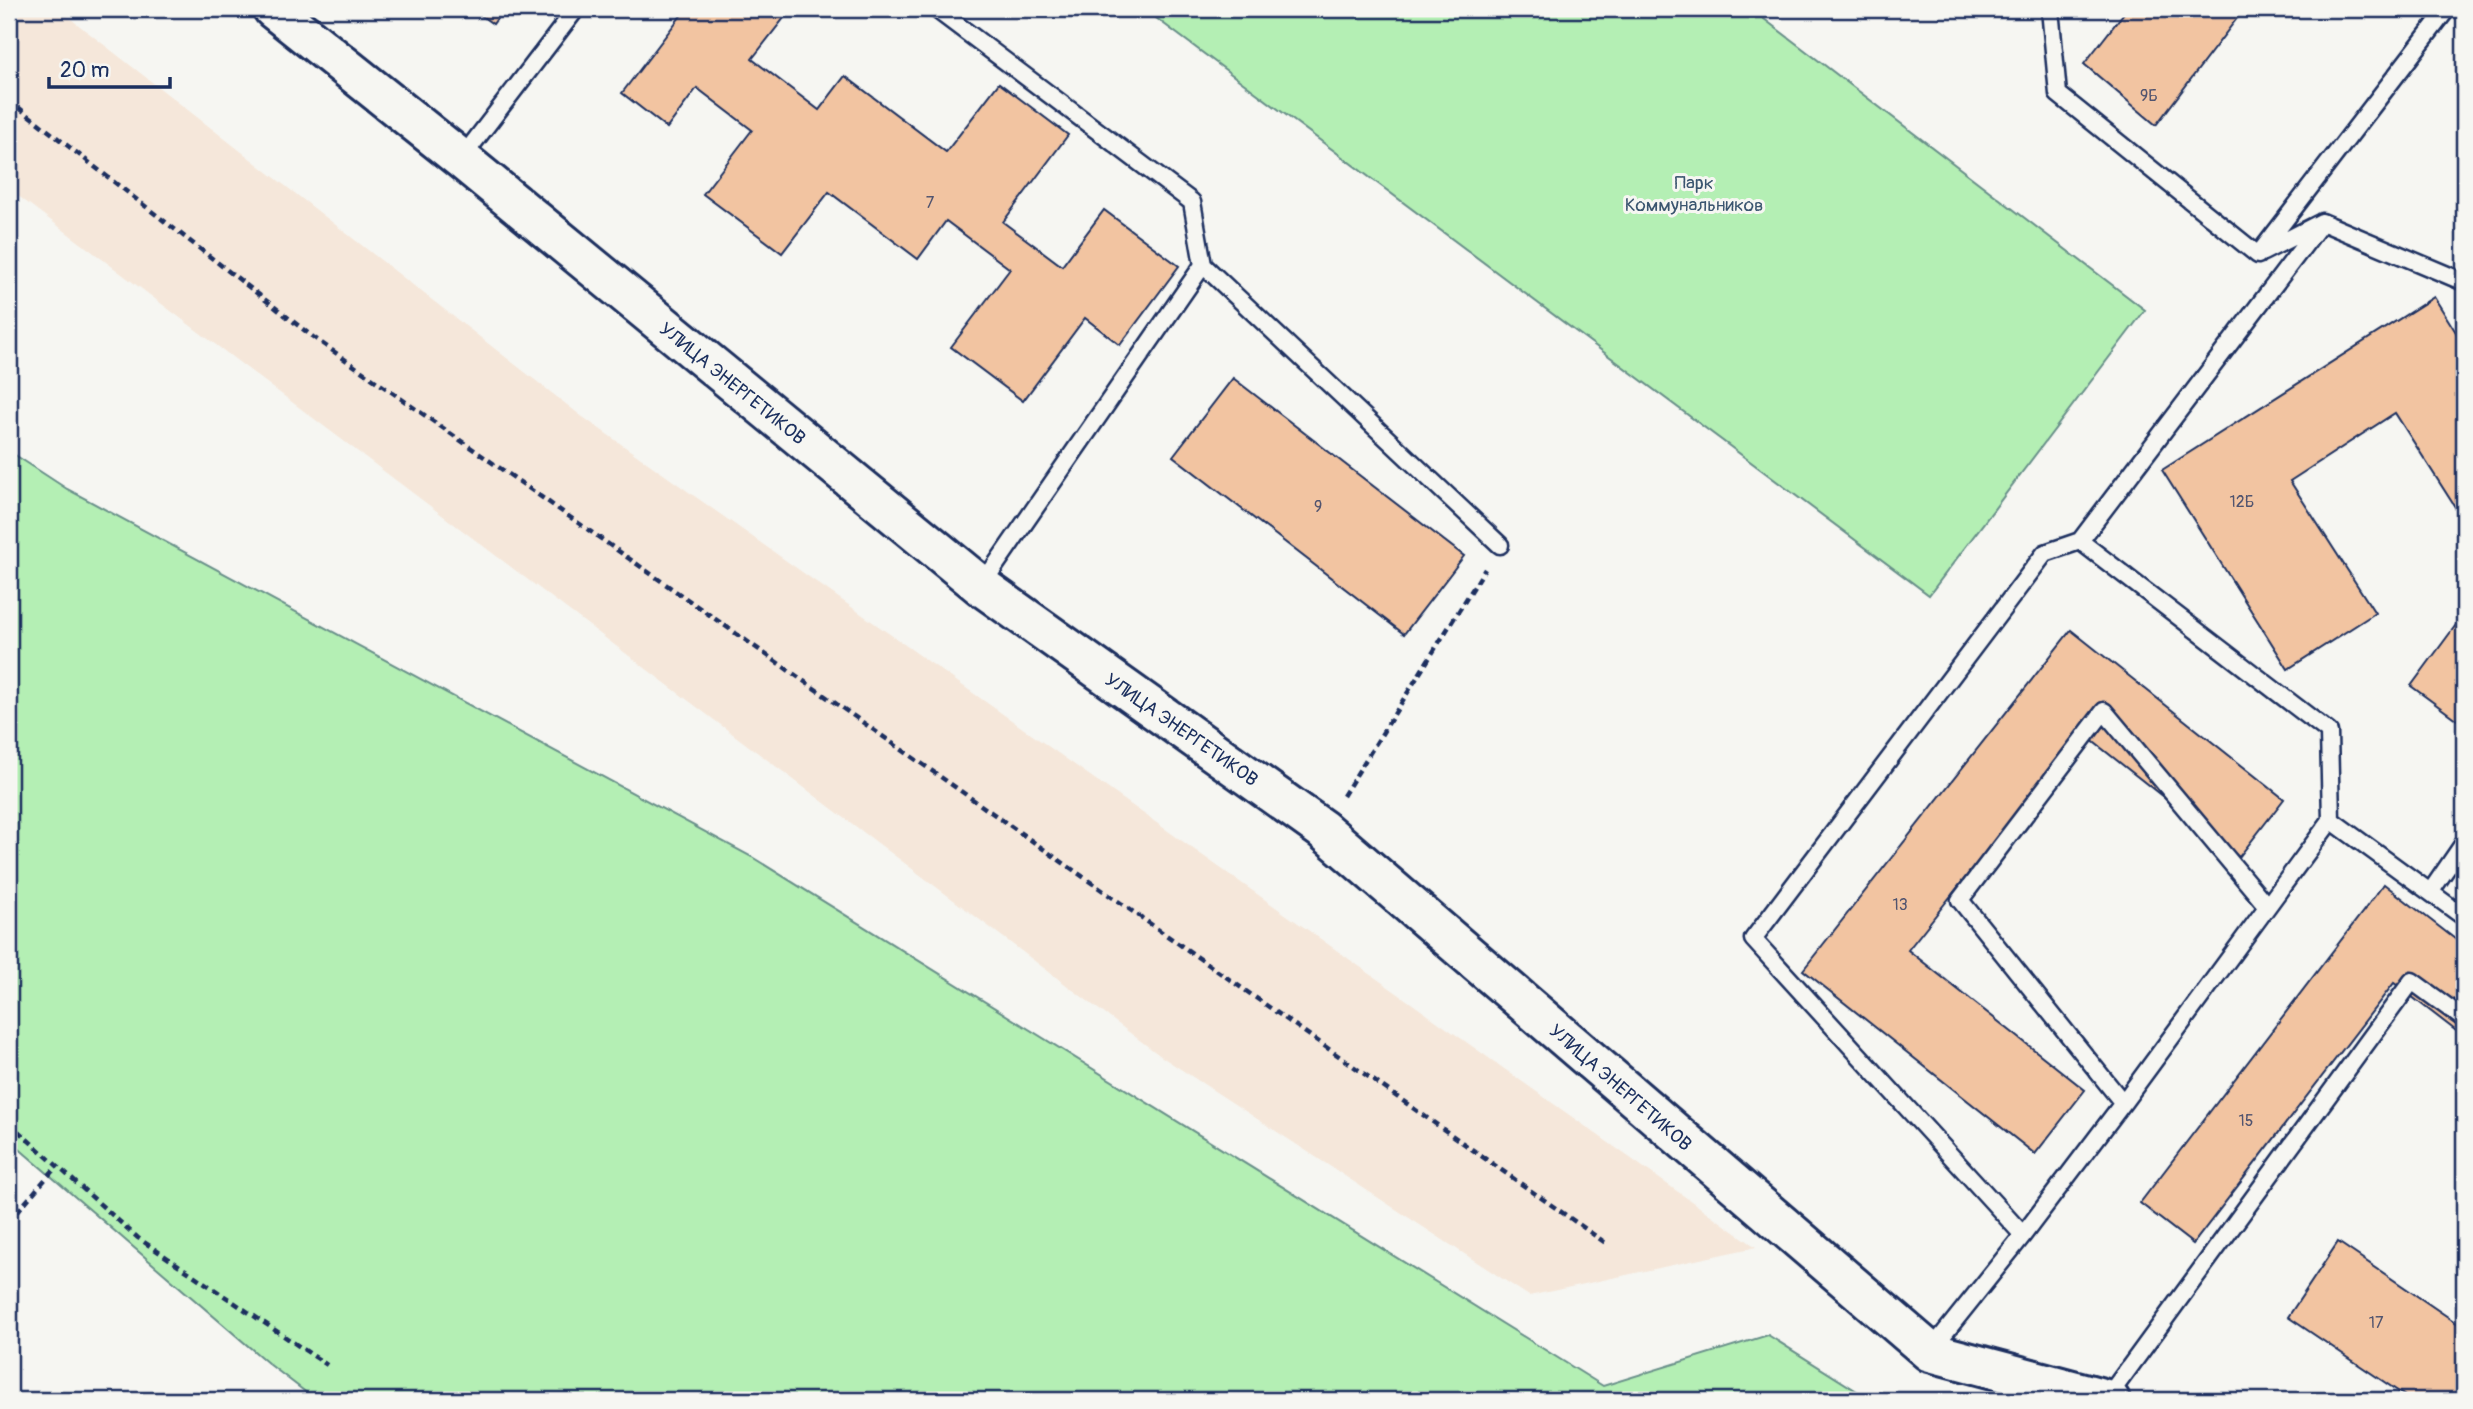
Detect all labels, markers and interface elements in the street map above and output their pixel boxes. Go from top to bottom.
scale bar [49,46,170,90]
text: 20 m [60,57,109,84]
house number: 9Б [2140,86,2158,106]
park label: Парк Коммунальников [1625,171,1763,217]
house number: 7 [926,193,935,213]
street label: УЛИЦА ЭНЕРГЕТИКОВ [654,317,810,450]
house number: 12Б [2230,492,2254,512]
house number: 9 [1314,497,1322,517]
street label: УЛИЦА ЭНЕРГЕТИКОВ [1100,668,1263,792]
house number: 13 [1892,895,1908,915]
street label: УЛИЦА ЭНЕРГЕТИКОВ [1544,1019,1697,1156]
house number: 15 [2239,1111,2253,1131]
house number: 17 [2369,1313,2384,1333]

